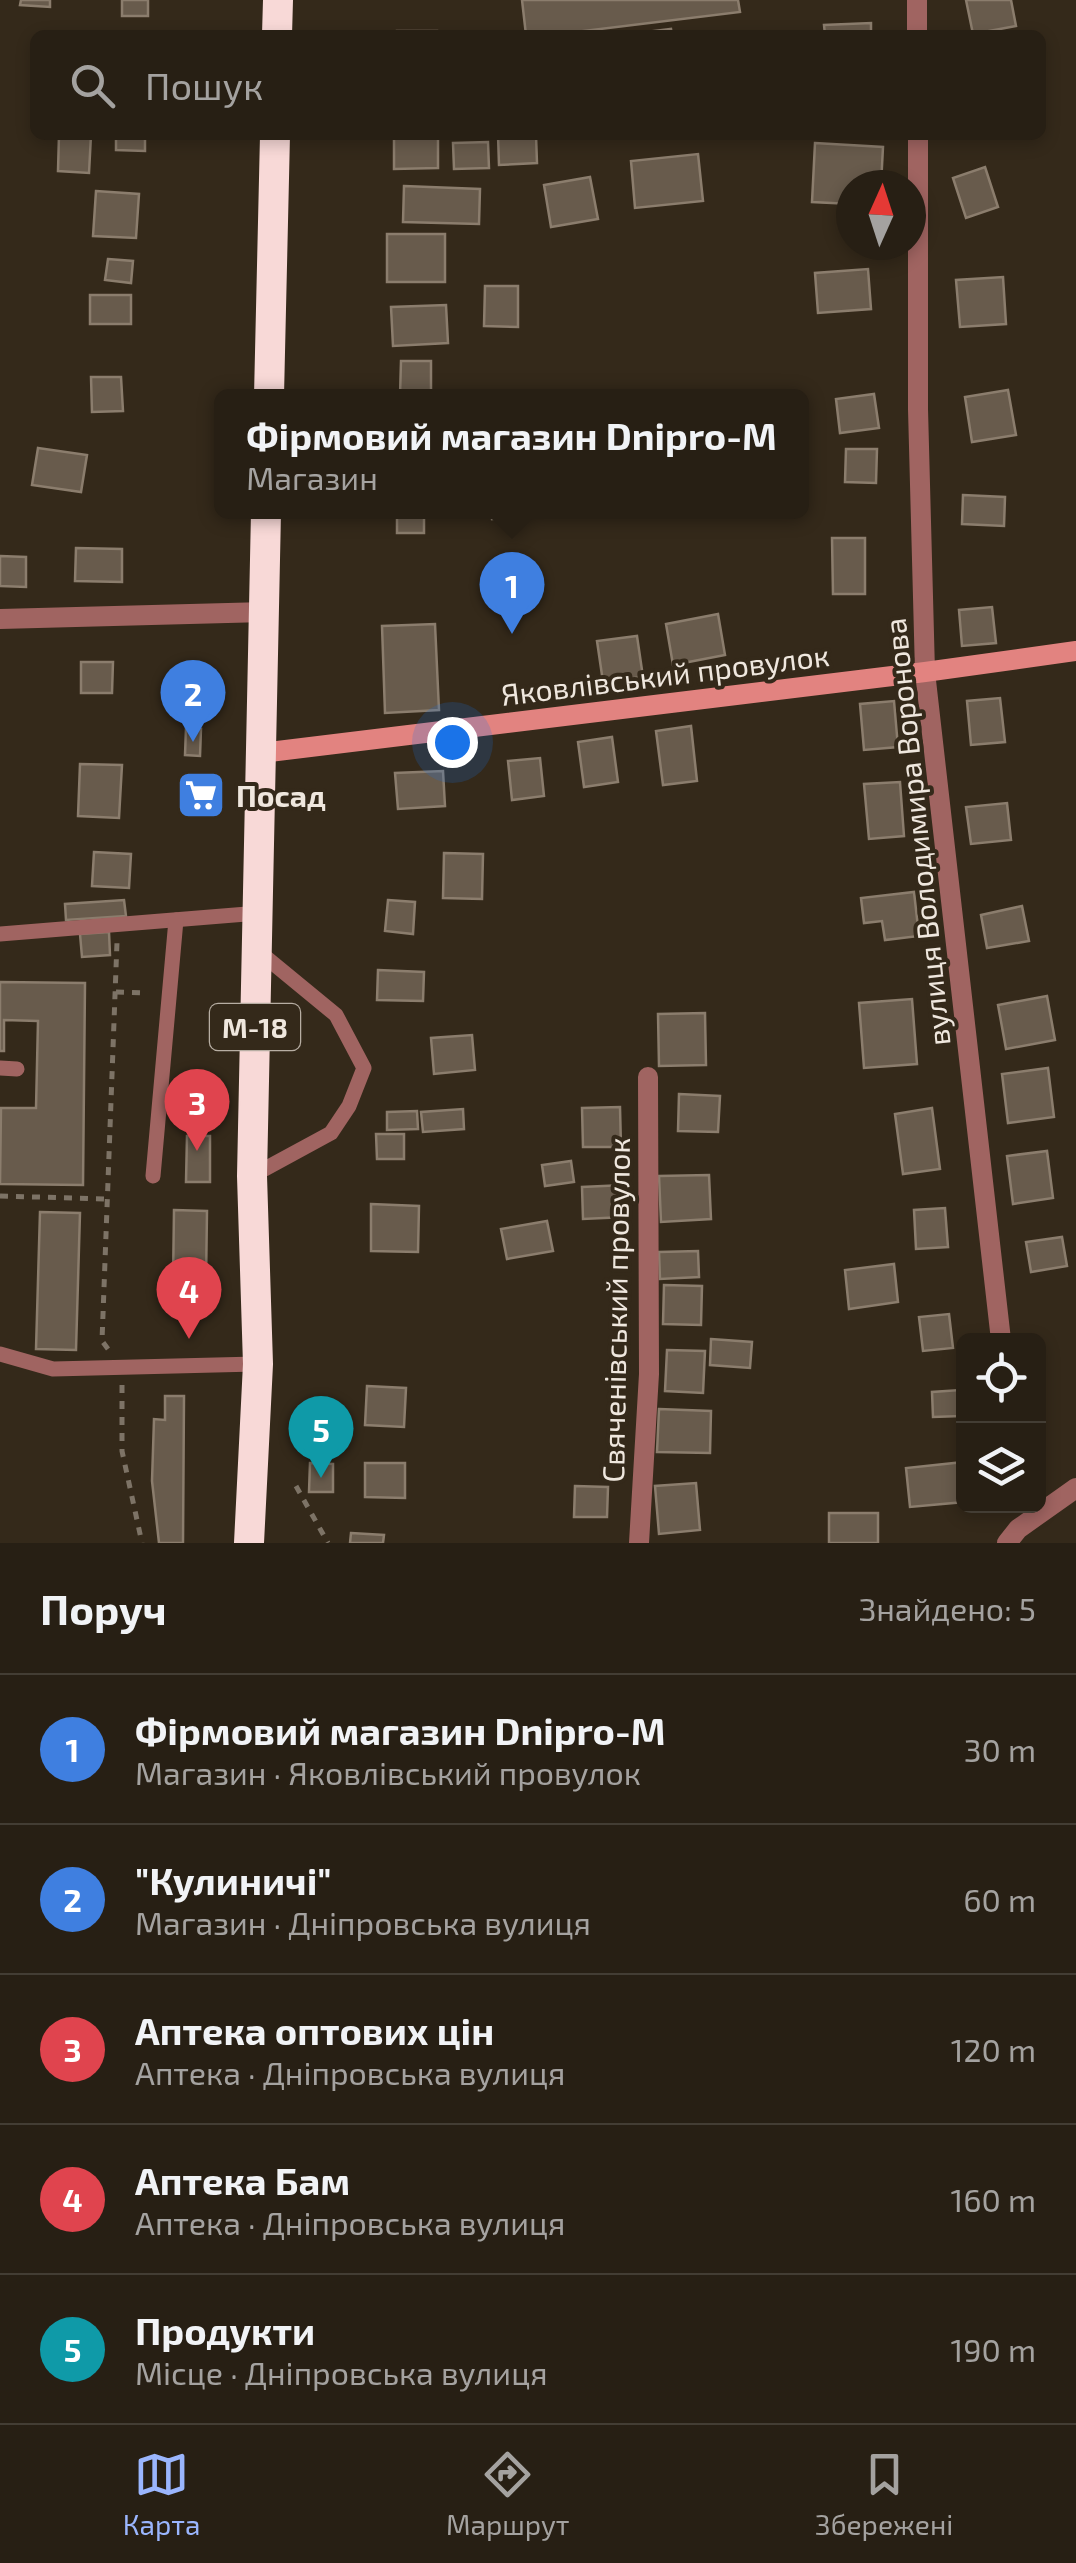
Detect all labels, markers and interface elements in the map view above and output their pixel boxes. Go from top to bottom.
search box [30,30,1046,140]
icon: search [65,58,120,113]
text: Пошук [145,62,263,108]
north arrow [836,170,926,260]
popup [214,389,809,519]
text: Фірмовий магазин Dnipro-M [246,412,777,458]
text: Магазин [246,458,378,496]
pin: 1 [480,552,544,634]
street label: вулиця Володимира Воронова [876,616,957,1048]
street label: Яковлівський провулок [499,636,831,713]
pin: 2 [160,660,226,742]
your location [427,717,478,768]
supermarket icon: Посад [175,769,227,821]
place label: Посад [236,777,326,813]
road number: М-18 [210,1004,300,1050]
pin: 3 [164,1068,230,1151]
street label: Свяченівський провулок [594,1137,637,1483]
pin: 4 [156,1256,222,1339]
map controls [956,1333,1046,1513]
button: locate [956,1333,1046,1423]
pin: 5 [288,1396,354,1478]
button: layers [956,1423,1046,1513]
text: Поруч [40,1583,167,1633]
text: Знайдено: 5 [859,1589,1036,1627]
text: Фірмовий магазин Dnipro-M [135,1707,665,1753]
text: 1 [66,1730,79,1768]
text: 30 m [964,1730,1036,1768]
text: Магазин · Яковлівський провулок [135,1753,641,1791]
text: "Кулиничі" [135,1857,332,1903]
text: 2 [63,1880,82,1918]
text: 60 m [963,1880,1036,1918]
text: Магазин · Дніпровська вулиця [135,1903,591,1941]
text: Аптека оптових цін [135,2007,494,2053]
text: 3 [63,2030,82,2068]
text: 120 m [951,2030,1036,2068]
text: Аптека · Дніпровська вулиця [135,2053,565,2091]
text: Аптека Бам [135,2157,350,2203]
text: 4 [62,2180,83,2218]
text: 160 m [950,2180,1036,2218]
text: Аптека · Дніпровська вулиця [135,2203,565,2241]
text: Продукти [135,2307,315,2353]
text: 5 [64,2330,81,2368]
text: 190 m [950,2330,1036,2368]
text: Місце · Дніпровська вулиця [135,2353,548,2391]
tab: Карта [123,2447,200,2541]
tab: Маршрут [446,2447,570,2541]
tab: Збережені [815,2447,953,2541]

